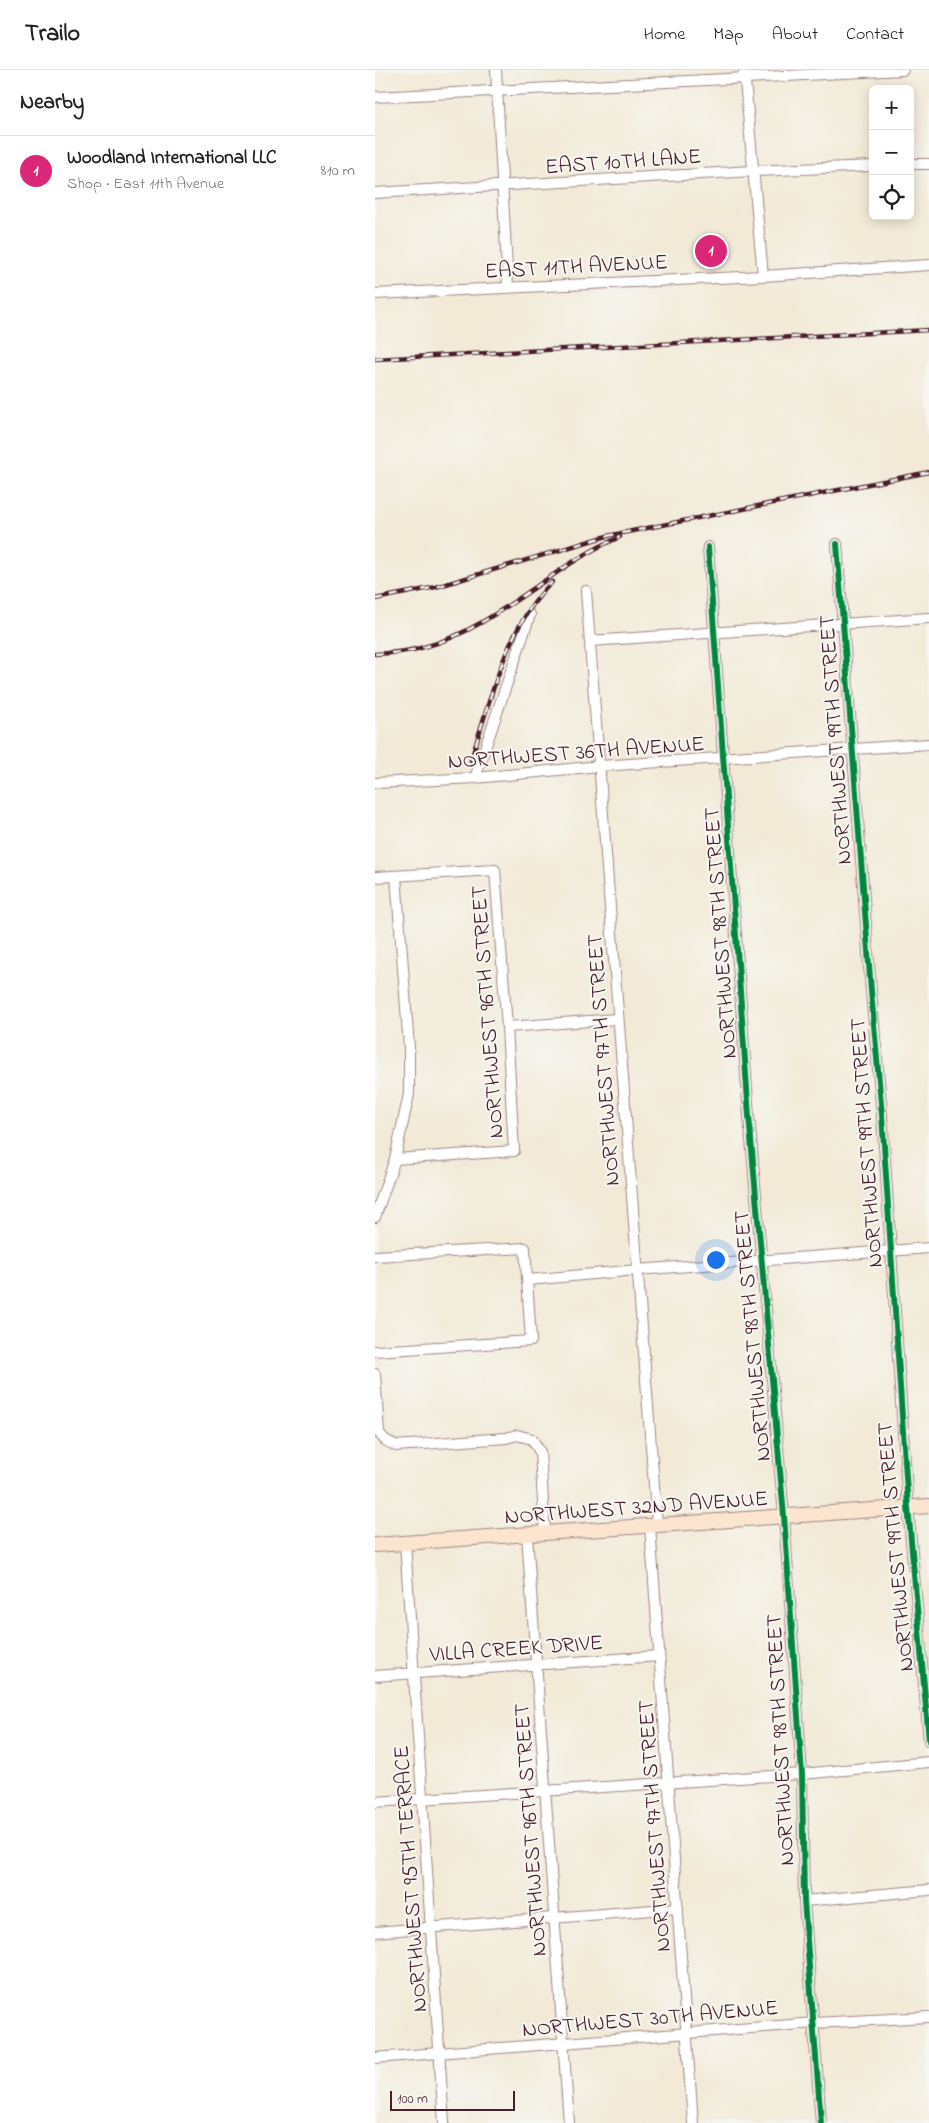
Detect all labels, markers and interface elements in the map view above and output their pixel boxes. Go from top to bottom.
text: Trailo [25,17,80,52]
text: Home [644,22,685,48]
text: Map [713,22,744,48]
text: About [772,22,818,48]
text: Contact [846,22,904,48]
map controls [869,85,914,220]
button: + [869,85,914,130]
text: Nearby [20,88,84,118]
button: − [869,130,914,175]
street label: EAST 10TH LANE [544,142,702,184]
text: Woodland International LLC [67,145,276,172]
text: 1 [33,159,39,183]
text: 810 m [321,159,355,183]
text: Shop · East 11th Avenue [67,172,224,196]
button: locate [869,175,914,220]
pin: 1 [695,232,727,270]
street label: EAST 11TH AVENUE [484,247,669,289]
street label: NORTHWEST 99TH STREET [812,613,862,866]
street label: NORTHWEST 36TH AVENUE [447,729,706,779]
street label: NORTHWEST 98TH STREET [697,806,747,1060]
street label: NORTHWEST 96TH STREET [464,884,514,1139]
street label: NORTHWEST 97TH STREET [580,932,630,1187]
street label: NORTHWEST 99TH STREET [843,1016,893,1269]
street label: NORTHWEST 98TH STREET [727,1208,781,1463]
your location [703,1247,729,1273]
street label: NORTHWEST 99TH STREET [870,1420,924,1673]
street label: NORTHWEST 32ND AVENUE [503,1484,769,1534]
street label: NORTHWEST 98TH STREET [759,1613,805,1867]
street label: VILLA CREEK DRIVE [427,1628,604,1672]
street label: NORTHWEST 97TH STREET [631,1698,681,1953]
street label: NORTHWEST 96TH STREET [507,1702,557,1957]
street label: NORTHWEST 95TH TERRACE [387,1744,437,2013]
street label: NORTHWEST 30TH AVENUE [521,1993,780,2047]
scale bar [390,2088,515,2111]
text: 100 m [397,2089,428,2110]

